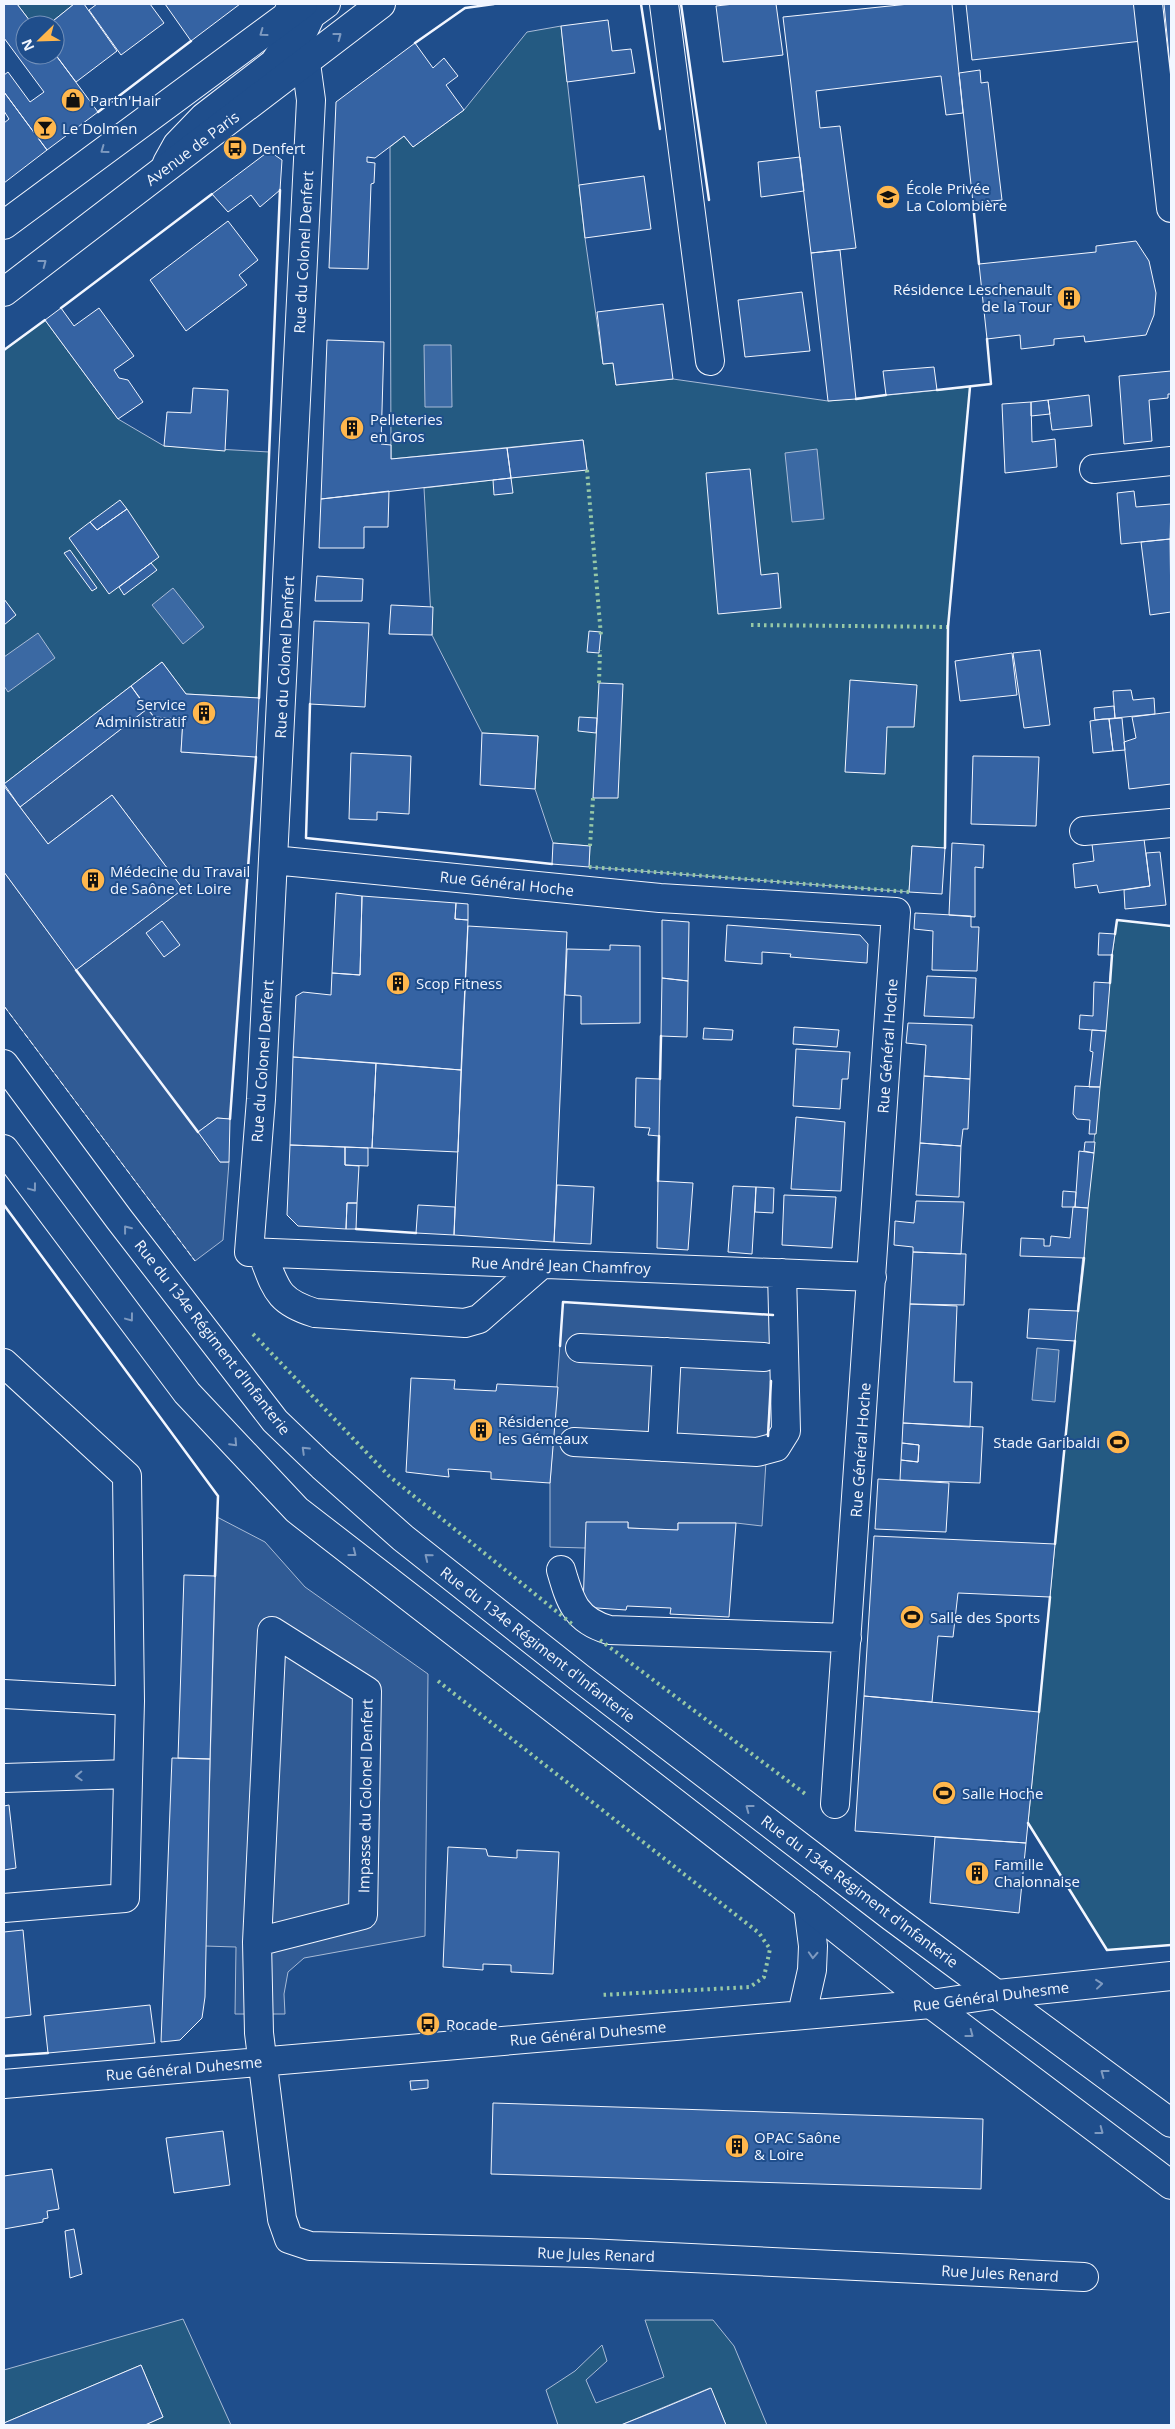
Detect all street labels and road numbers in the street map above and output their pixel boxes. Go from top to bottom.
street label: Avenue de Paris [141,106,243,190]
street label: Rue du Colonel Denfert [289,170,317,334]
street label: Rue du Colonel Denfert [270,575,298,739]
street label: Rue Général Hoche [439,866,575,900]
street label: Rue Général Hoche [872,978,902,1114]
street label: Rue du Colonel Denfert [246,979,278,1143]
street label: Rue du 134e Régiment d'Infanterie [131,1235,295,1439]
street label: Rue André Jean Chamfroy [471,1252,652,1278]
street label: Rue Général Hoche [845,1382,875,1518]
street label: Rue du 134e Régiment d'Infanterie [436,1562,640,1726]
street label: Impasse du Colonel Denfert [353,1699,377,1893]
street label: Rue du 134e Régiment d'Infanterie [757,1810,963,1972]
street label: Rue Général Duhesme [912,1977,1070,2015]
street label: Rue Général Duhesme [509,2016,667,2050]
street label: Rue Général Duhesme [105,2051,263,2085]
street label: Rue Jules Renard [537,2242,655,2266]
street label: Rue Jules Renard [941,2260,1059,2286]

